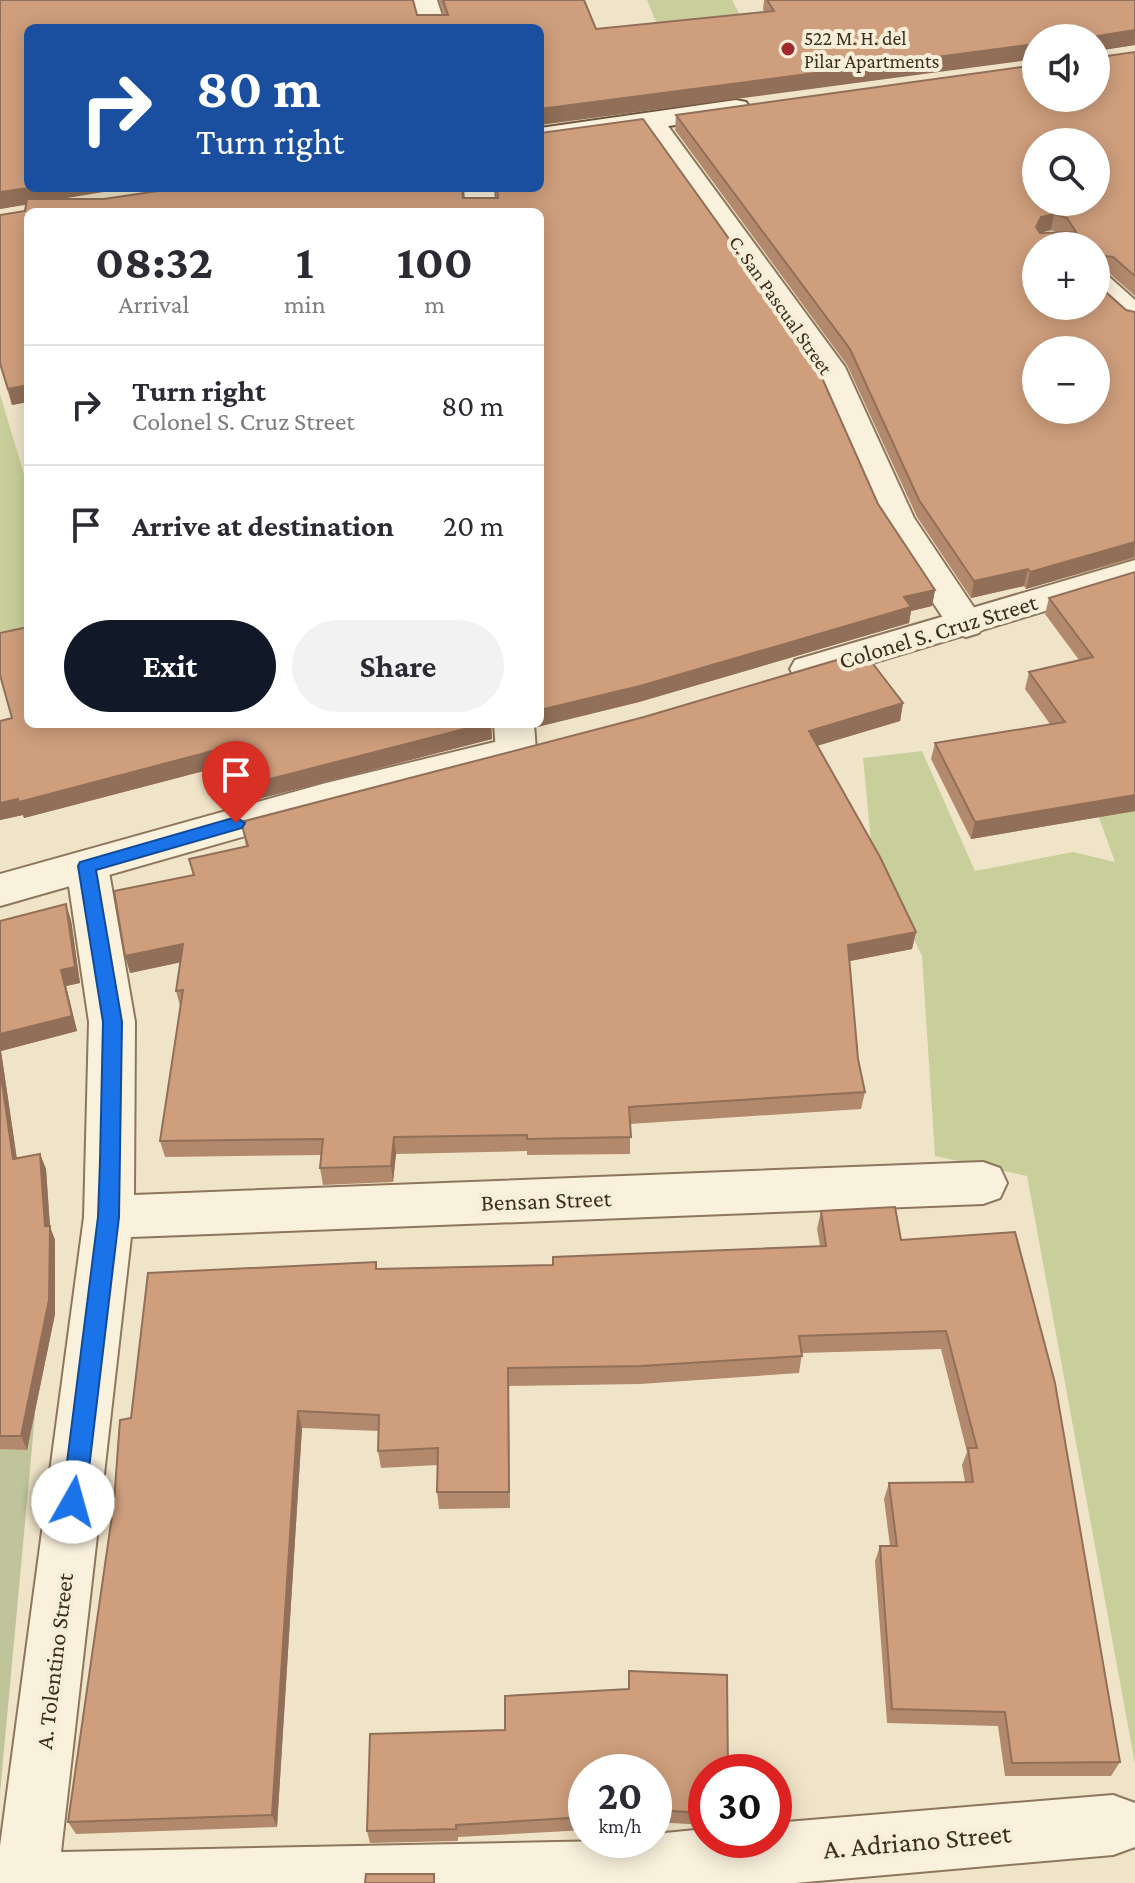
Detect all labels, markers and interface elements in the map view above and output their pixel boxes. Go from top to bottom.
map controls [1022,24,1110,424]
button: sound [1022,24,1110,112]
place label: 522 M. H. del Pilar Apartments [804,27,940,73]
marker: 522 M. H. del Pilar Apartments [779,40,797,58]
icon: right [64,56,168,160]
text: 80 m [196,57,321,119]
text: Turn right [196,122,344,162]
button: search [1022,128,1110,216]
street label: C. San Pascual Street [725,231,837,379]
button: + [1022,232,1110,320]
text: 08:32 [95,235,213,288]
text: 1 [296,235,314,288]
text: 100 [397,235,473,288]
text: Arrival [119,290,189,319]
text: min [284,290,326,319]
text: m [424,290,445,319]
button: − [1022,336,1110,424]
text: Turn right [132,374,266,407]
icon: right [64,383,108,427]
text: 80 m [441,389,504,422]
text: Colonel S. Cruz Street [132,407,355,436]
icon: arrive [64,503,108,547]
text: Arrive at destination [132,509,394,542]
text: 20 m [443,509,504,542]
street label: Colonel S. Cruz Street [836,588,1041,674]
button: Exit [64,620,276,712]
button: Share [292,620,504,712]
pin [202,741,270,823]
icon: arrive [214,753,258,797]
street label: Bensan Street [480,1184,613,1216]
position arrow [31,1460,115,1544]
street label: A. Tolentino Street [30,1570,78,1751]
speed limit sign: 30 [688,1754,792,1858]
text: 20 [598,1773,642,1818]
text: km/h [598,1815,642,1837]
street label: A. Adriano Street [822,1817,1013,1865]

